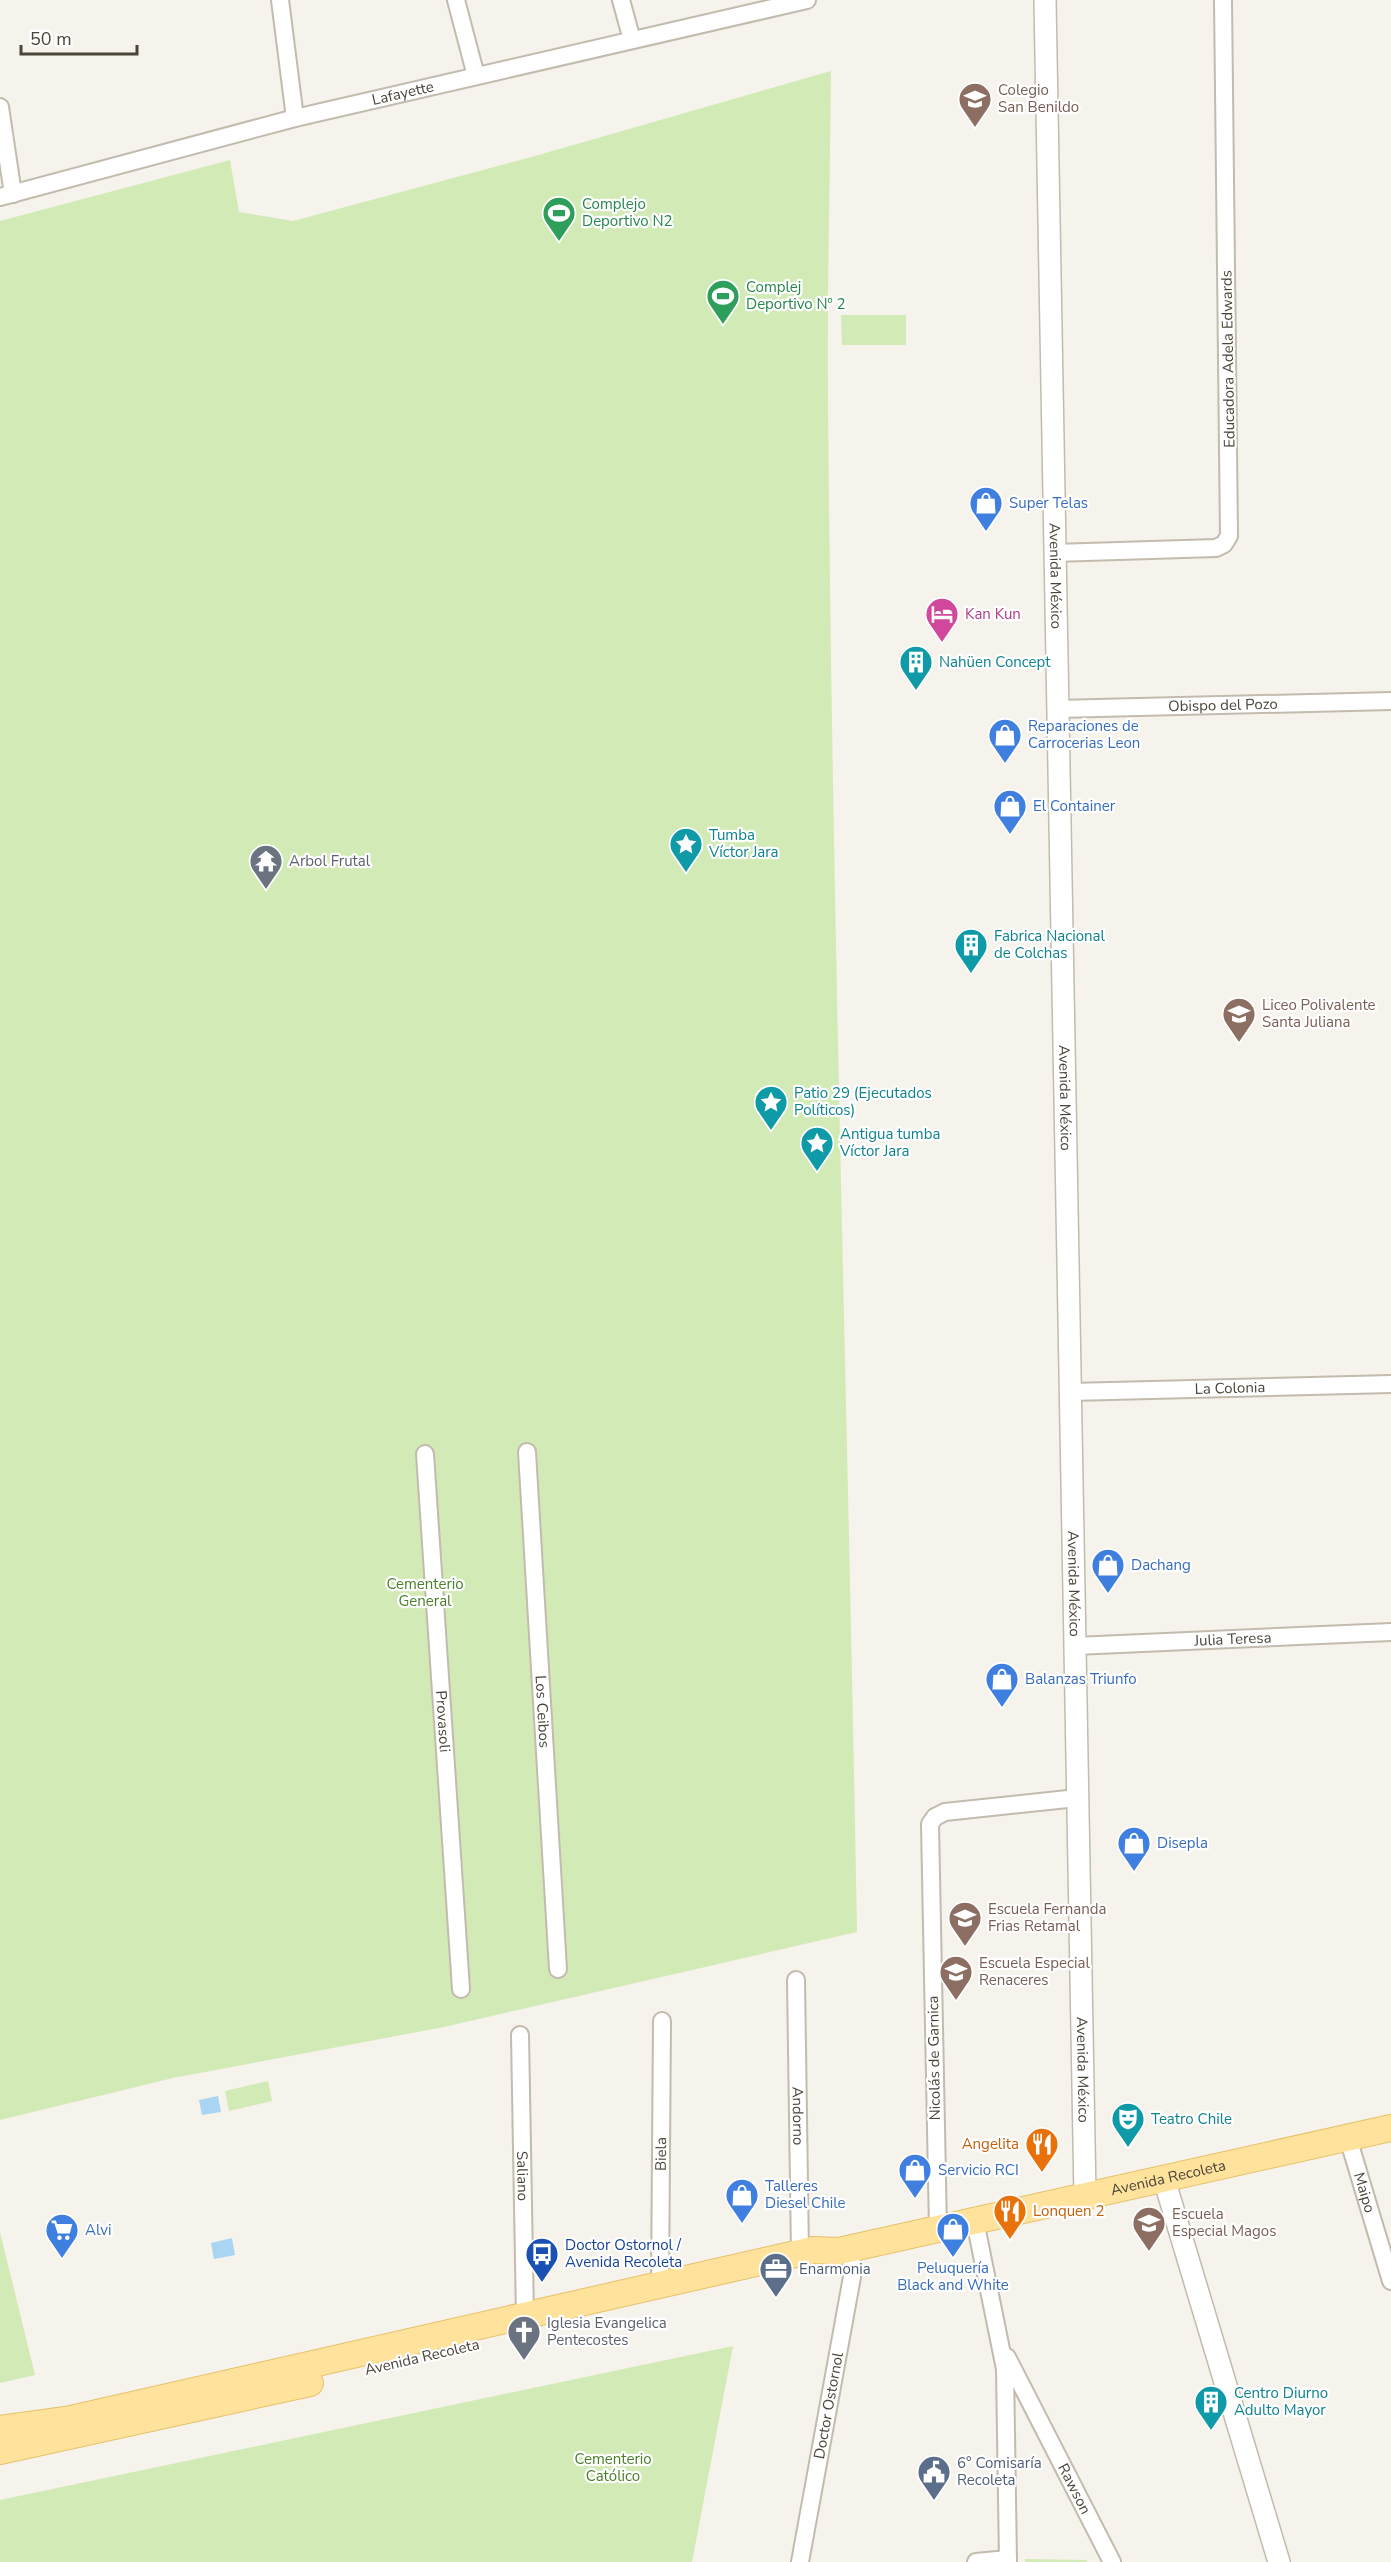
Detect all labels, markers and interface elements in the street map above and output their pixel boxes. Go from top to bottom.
scale bar [21,18,136,56]
text: 50 m [30,27,72,51]
street label: Lafayette [370,76,436,110]
place label: Colegio San Benildo [998,80,1079,117]
school or university icon: Colegio San Benildo [957,81,993,128]
place label: Complejo Deportivo N2 [582,194,673,231]
sports icon: Complejo Deportivo N2 [541,195,577,242]
street label: Educadora Adela Edwards [1216,270,1240,448]
place label: Complej Deportivo Nº 2 [746,277,846,314]
sports icon: Complej Deportivo Nº 2 [705,278,741,325]
shop icon: Super Telas [968,485,1004,532]
place label: Super Telas [1009,493,1088,513]
street label: Avenida México [1045,523,1066,629]
hotel icon: Kan Kun [924,596,960,643]
place label: Kan Kun [965,604,1021,624]
building icon: Nahüen Concept [898,644,934,691]
place label: Nahüen Concept [939,652,1051,672]
street label: Obispo del Pozo [1168,694,1278,716]
place label: Reparaciones de Carrocerias Leon [1028,716,1140,753]
shop icon: Reparaciones de Carrocerias Leon [987,717,1023,764]
shop icon: El Container [992,788,1028,835]
place label: El Container [1033,796,1116,816]
place label: Tumba Víctor Jara [708,825,779,862]
place icon: Tumba Víctor Jara [668,826,704,873]
temple icon: Arbol Frutal [248,843,284,890]
place label: Arbol Frutal [289,851,371,871]
place label: Fabrica Nacional de Colchas [994,926,1105,963]
building icon: Fabrica Nacional de Colchas [953,927,989,974]
place label: Liceo Polivalente Santa Juliana [1262,995,1376,1032]
school or university icon: Liceo Polivalente Santa Juliana [1221,996,1257,1043]
street label: Avenida México [1054,1045,1076,1151]
place label: Patio 29 (Ejecutados Políticos) [794,1083,932,1120]
place icon: Patio 29 (Ejecutados Políticos) [753,1084,789,1131]
place label: Antigua tumba Víctor Jara [839,1124,940,1161]
place icon: Antigua tumba Víctor Jara [799,1125,835,1172]
street label: La Colonia [1194,1377,1265,1399]
street label: Avenida México [1063,1531,1085,1637]
shop icon: Dachang [1090,1547,1126,1594]
place label: Dachang [1131,1555,1191,1575]
park label: Cementerio General [386,1574,464,1611]
street label: Julia Teresa [1193,1627,1272,1651]
shop icon: Balanzas Triunfo [984,1661,1020,1708]
place label: Balanzas Triunfo [1025,1669,1137,1689]
street label: Los Ceibos [530,1675,555,1748]
street label: Provasoli [431,1690,455,1753]
shop icon: Disepla [1116,1825,1152,1872]
place label: Disepla [1157,1833,1208,1853]
place label: Escuela Fernanda Frias Retamal [988,1899,1106,1936]
school or university icon: Escuela Fernanda Frias Retamal [947,1900,983,1947]
place label: Escuela Especial Renaceres [979,1953,1090,1990]
school or university icon: Escuela Especial Renaceres [938,1954,974,2001]
street label: Nicolás de Garnica [923,1995,945,2121]
street label: Avenida México [1072,2016,1094,2123]
street label: Andorno [788,2086,808,2146]
theatre icon: Teatro Chile [1110,2101,1146,2148]
place label: Teatro Chile [1151,2109,1232,2129]
restaurant icon: Angelita [1024,2126,1060,2173]
place label: Angelita [962,2134,1019,2154]
street label: Biela [651,2137,671,2171]
street label: Saliano [512,2151,533,2201]
shop icon: Servicio RCI [897,2152,933,2199]
street label: Avenida Recoleta [1109,2155,1228,2200]
place label: Servicio RCI [938,2160,1019,2180]
street label: Maipo [1349,2170,1380,2215]
place label: Talleres Diesel Chile [765,2176,846,2213]
shop icon: Talleres Diesel Chile [724,2177,760,2224]
restaurant icon: Lonquen 2 [992,2193,1028,2240]
place label: Lonquen 2 [1033,2201,1104,2221]
place label: Escuela Especial Magos [1172,2204,1276,2241]
school or university icon: Escuela Especial Magos [1131,2205,1167,2252]
shop icon: Peluquería Black and White [935,2211,971,2258]
supermarket icon: Alvi [44,2212,80,2259]
place label: Alvi [85,2220,111,2240]
place label: Doctor Ostornol / Avenida Recoleta [565,2235,682,2272]
bus stop icon: Doctor Ostornol / Avenida Recoleta [524,2236,560,2283]
office icon: Enarmonia [758,2251,794,2298]
place label: Peluquería Black and White [897,2258,1009,2295]
place label: Enarmonia [799,2259,871,2279]
place label: Iglesia Evangelica Pentecostes [547,2313,667,2350]
church icon: Iglesia Evangelica Pentecostes [506,2314,542,2361]
street label: Avenida Recoleta [363,2334,481,2380]
street label: Doctor Ostornol [809,2350,848,2461]
place label: Centro Diurno Adulto Mayor [1234,2383,1328,2420]
building icon: Centro Diurno Adulto Mayor [1193,2384,1229,2431]
park label: Cementerio Católico [574,2449,652,2486]
place label: 6° Comisaría Recoleta [957,2453,1042,2490]
public building icon: 6° Comisaría Recoleta [916,2454,952,2501]
street label: Rawson [1053,2460,1096,2518]

